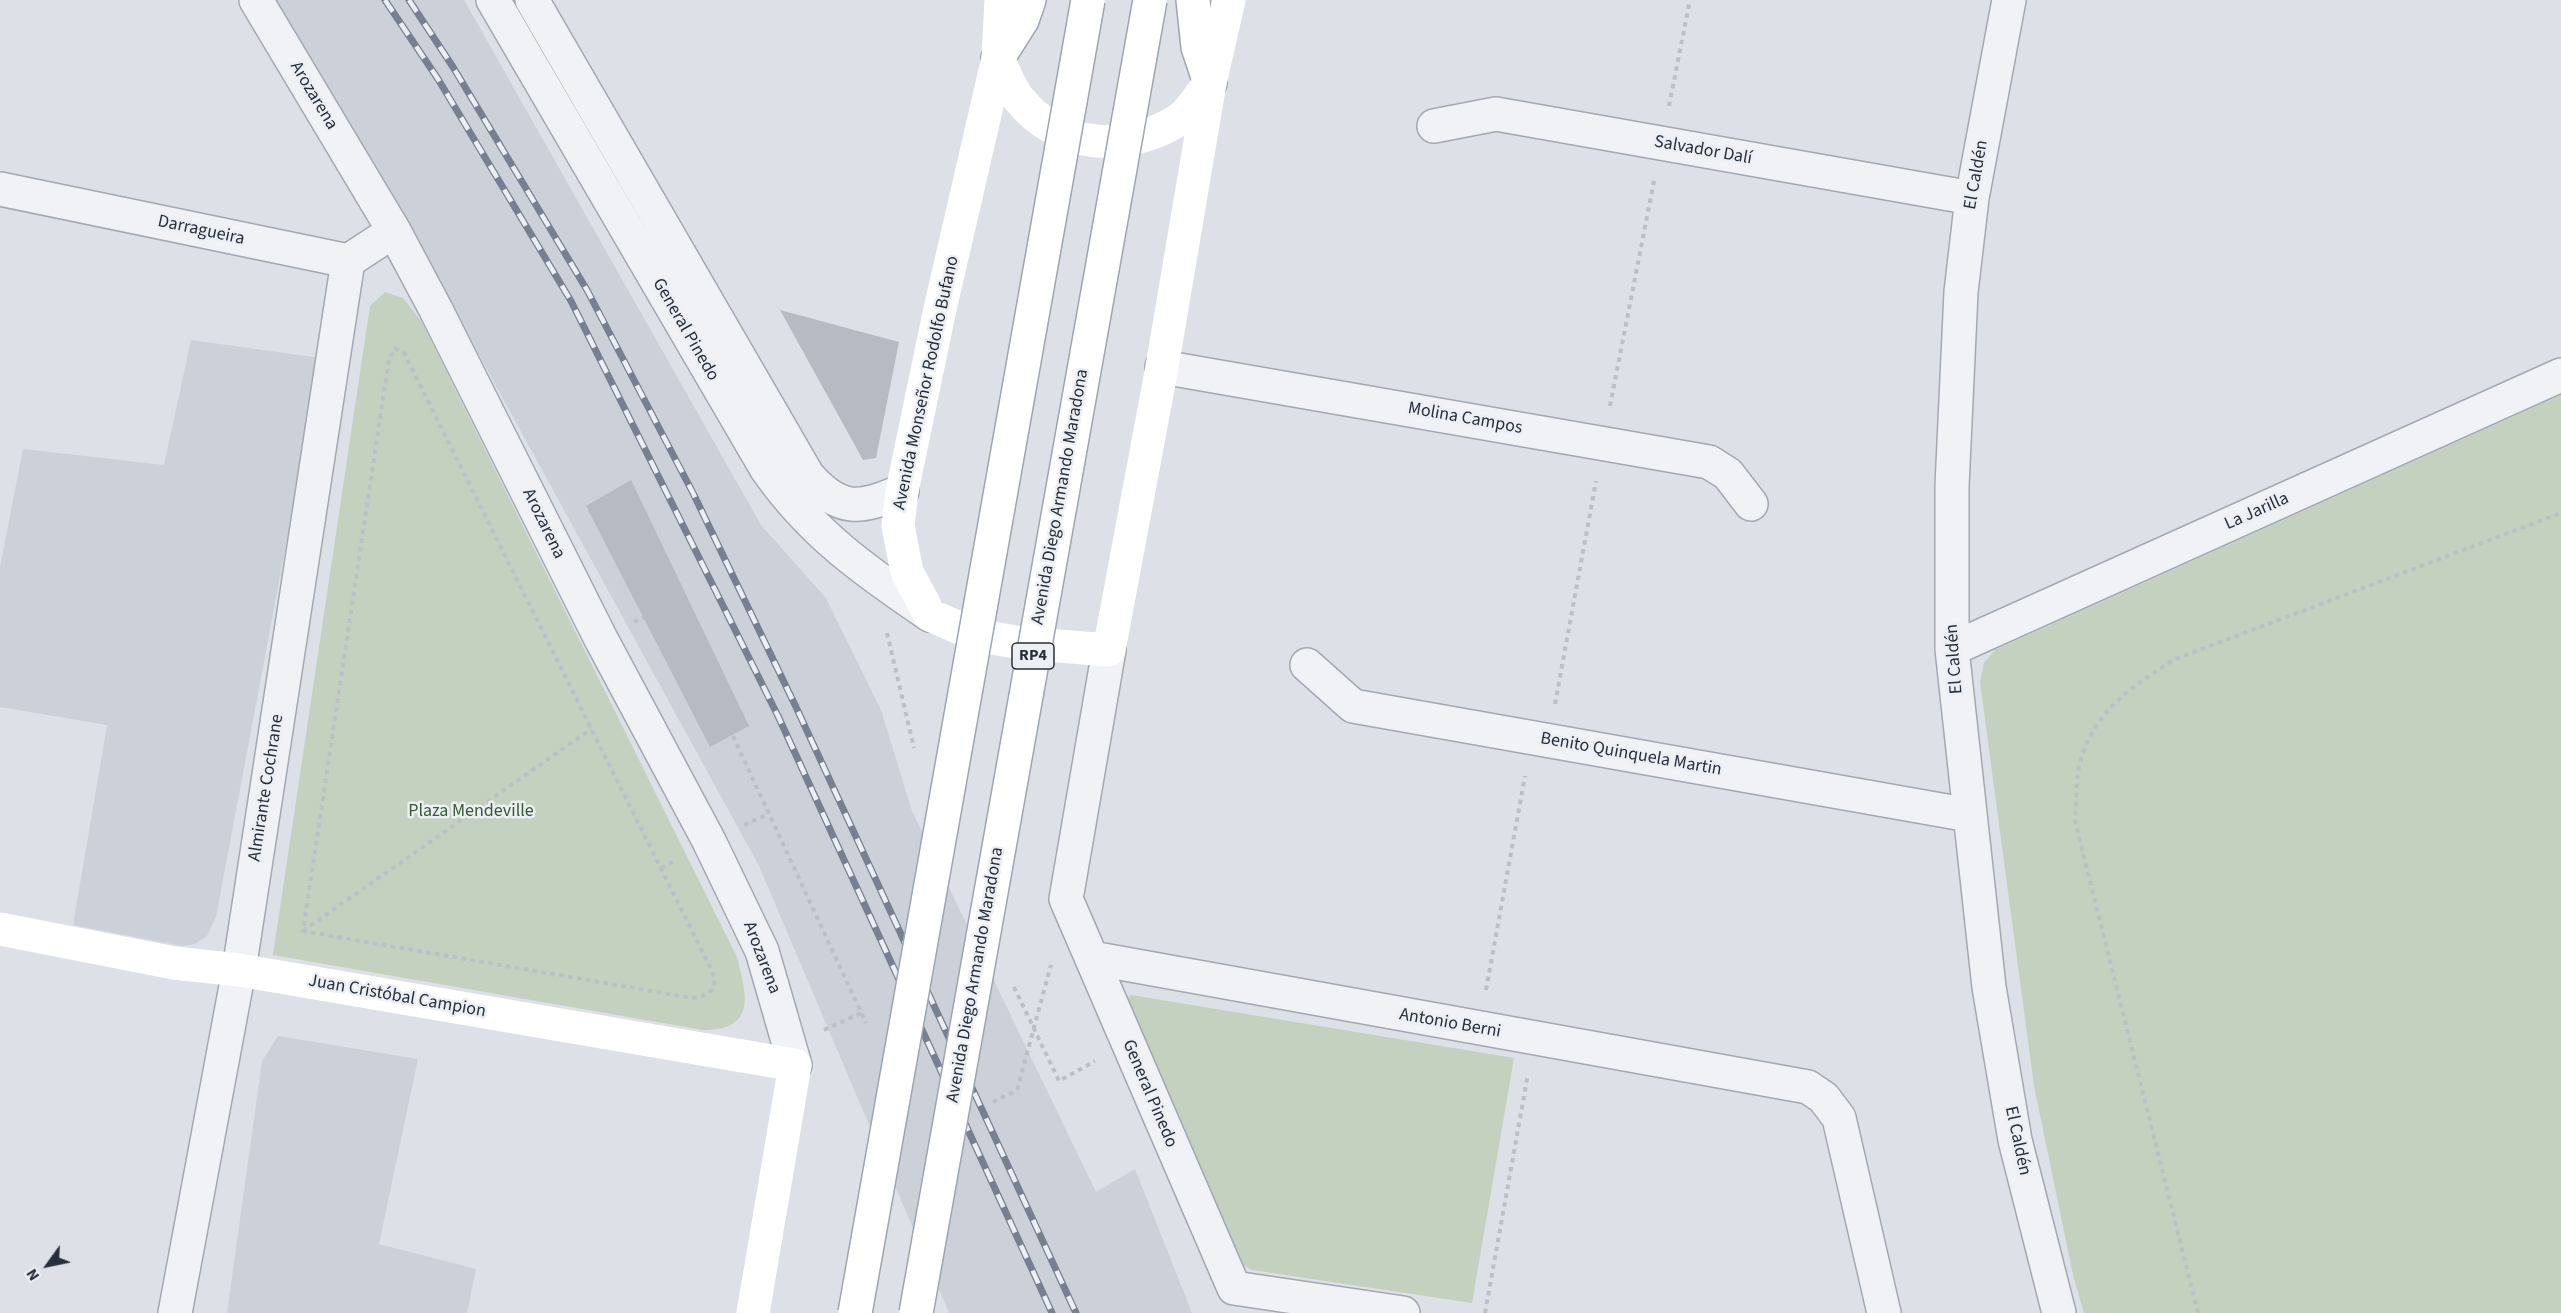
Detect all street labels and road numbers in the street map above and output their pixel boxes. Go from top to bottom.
street label: Arozarena [284,58,342,134]
street label: Salvador Dalí [1652,132,1754,170]
street label: El Caldén [1960,138,1994,212]
street label: Darragueira [156,211,246,251]
street label: Avenida Monseñor Rodolfo Bufano [890,254,964,512]
street label: General Pinedo [647,275,723,385]
street label: Avenida Diego Armando Maradona [1028,367,1094,627]
street label: Molina Campos [1406,398,1524,440]
street label: Arozarena [517,485,569,563]
street label: La Jarilla [2222,488,2292,536]
street label: El Caldén [1942,623,1968,695]
road number: RP4 [1012,643,1054,669]
street label: Almirante Cochrane [245,713,289,863]
street label: Benito Quinquela Martin [1539,728,1723,782]
street label: Avenida Diego Armando Maradona [943,845,1009,1105]
street label: Arozarena [737,919,785,997]
street label: Juan Cristóbal Campion [307,971,487,1023]
street label: Antonio Berni [1397,1004,1503,1044]
street label: General Pinedo [1117,1037,1181,1151]
street label: El Caldén [1999,1104,2035,1178]

